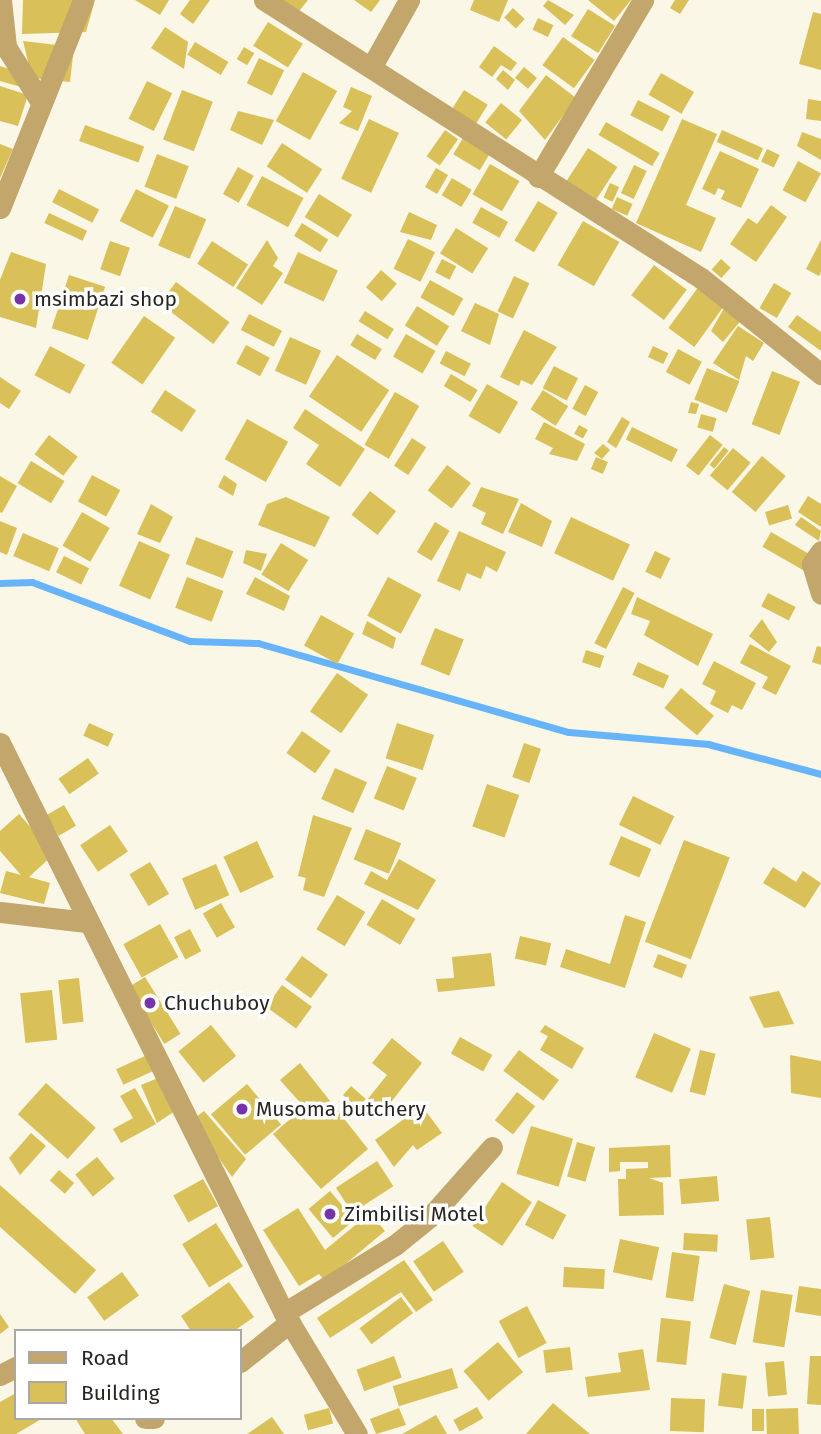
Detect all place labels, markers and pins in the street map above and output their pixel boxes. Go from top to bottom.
place label: msimbazi shop [34,286,177,312]
marker: msimbazi shop [12,291,28,307]
place label: Chuchuboy [164,990,270,1016]
marker: Chuchuboy [142,995,158,1011]
place label: Musoma butchery [256,1096,426,1122]
marker: Musoma butchery [234,1101,250,1117]
place label: Zimbilisi Motel [344,1201,484,1227]
marker: Zimbilisi Motel [322,1206,338,1222]

